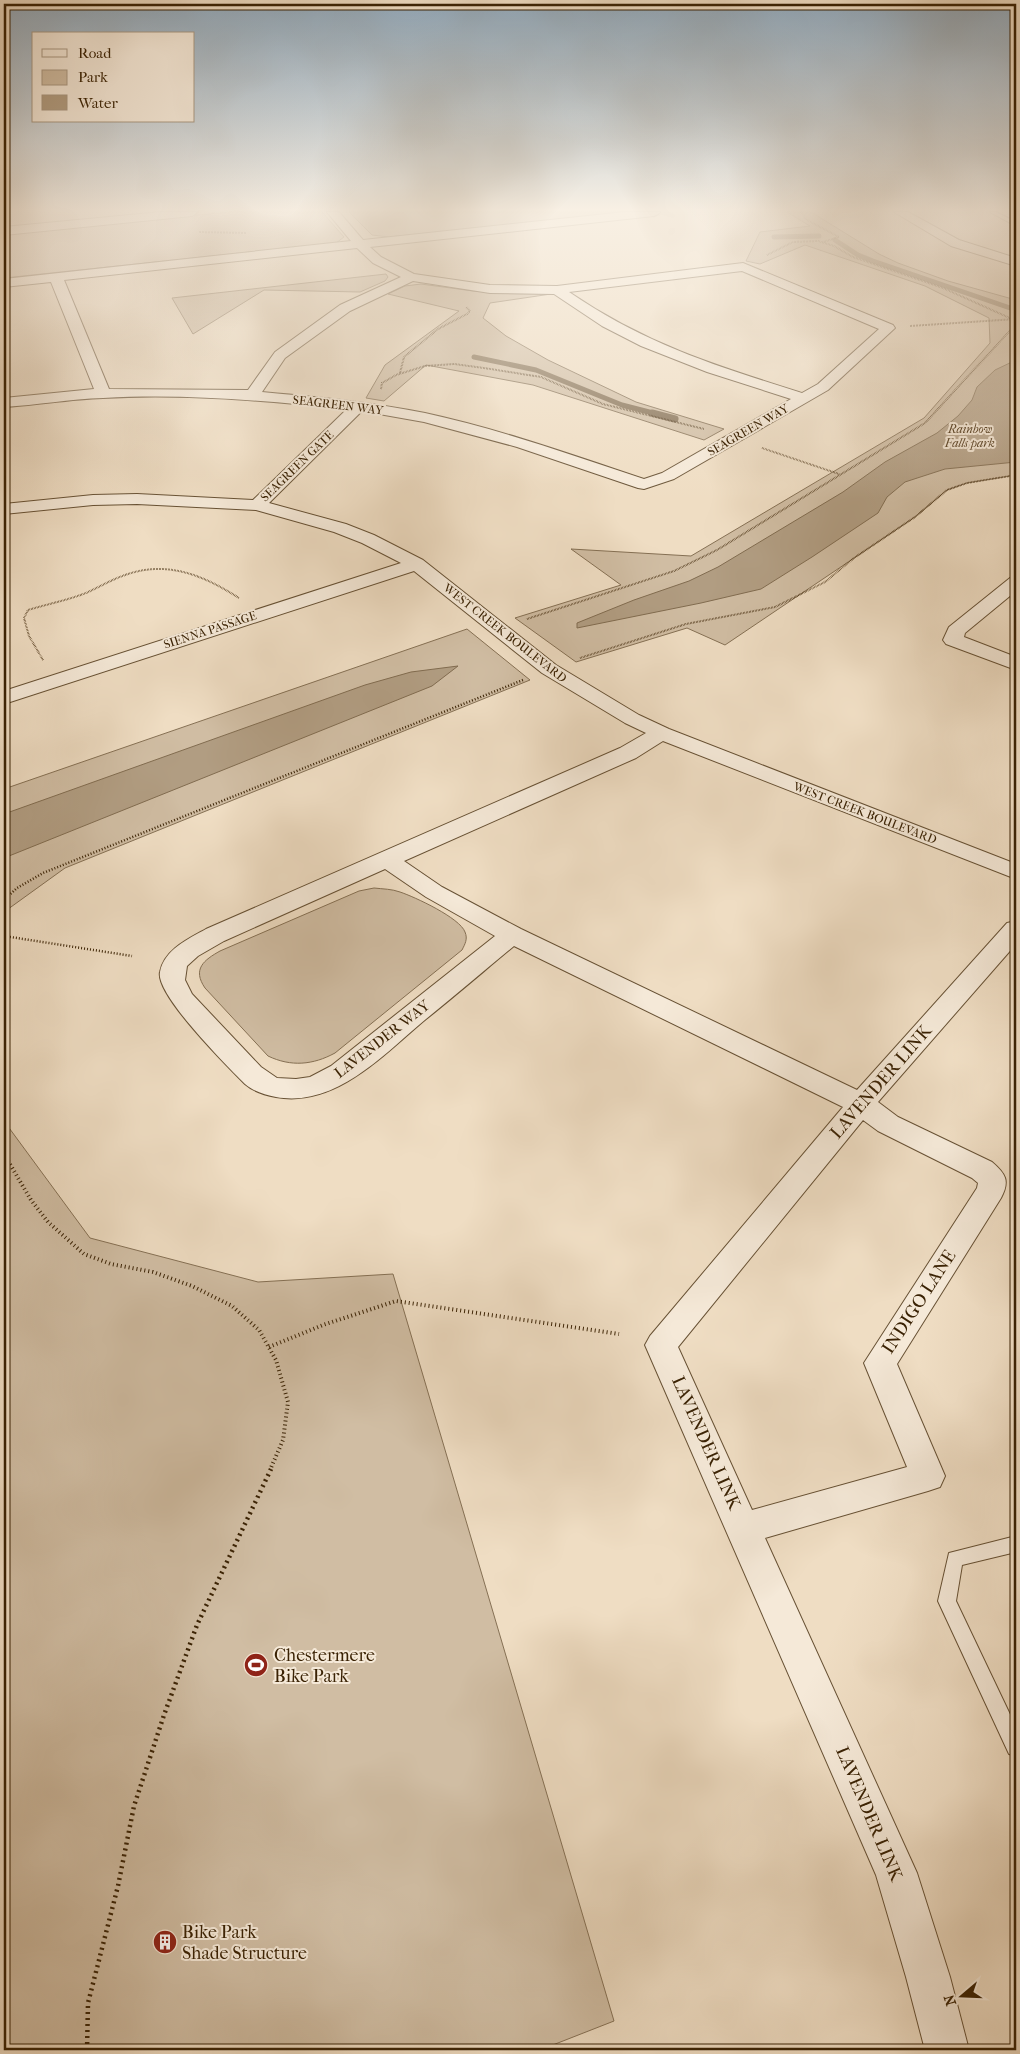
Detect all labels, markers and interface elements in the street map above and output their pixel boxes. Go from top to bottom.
legend [32,32,195,122]
text: Road [78,44,112,62]
text: Park [78,68,108,86]
text: Water [77,94,118,112]
street label: SEAGREEN WAY [292,392,385,418]
street label: SEAGREEN WAY [705,401,792,459]
park label: Rainbow Falls park [944,422,995,450]
street label: SEAGREEN GATE [258,428,336,504]
street label: WEST CREEK BOULEVARD [440,580,569,685]
street label: SIENNA PASSAGE [162,608,258,652]
street label: WEST CREEK BOULEVARD [790,779,939,847]
street label: LAVENDER WAY [331,996,434,1082]
street label: LAVENDER LINK [826,1020,937,1143]
street label: INDIGO LANE [878,1246,960,1358]
street label: LAVENDER LINK [667,1373,745,1514]
place label: Chestermere Bike Park [274,1645,375,1687]
sports icon: Chestermere Bike Park [243,1652,269,1678]
street label: LAVENDER LINK [831,1744,907,1885]
place label: Bike Park Shade Structure [182,1922,307,1964]
building icon: Bike Park Shade Structure [152,1929,178,1955]
north arrow [938,1972,988,2022]
text: N [940,1992,960,2008]

